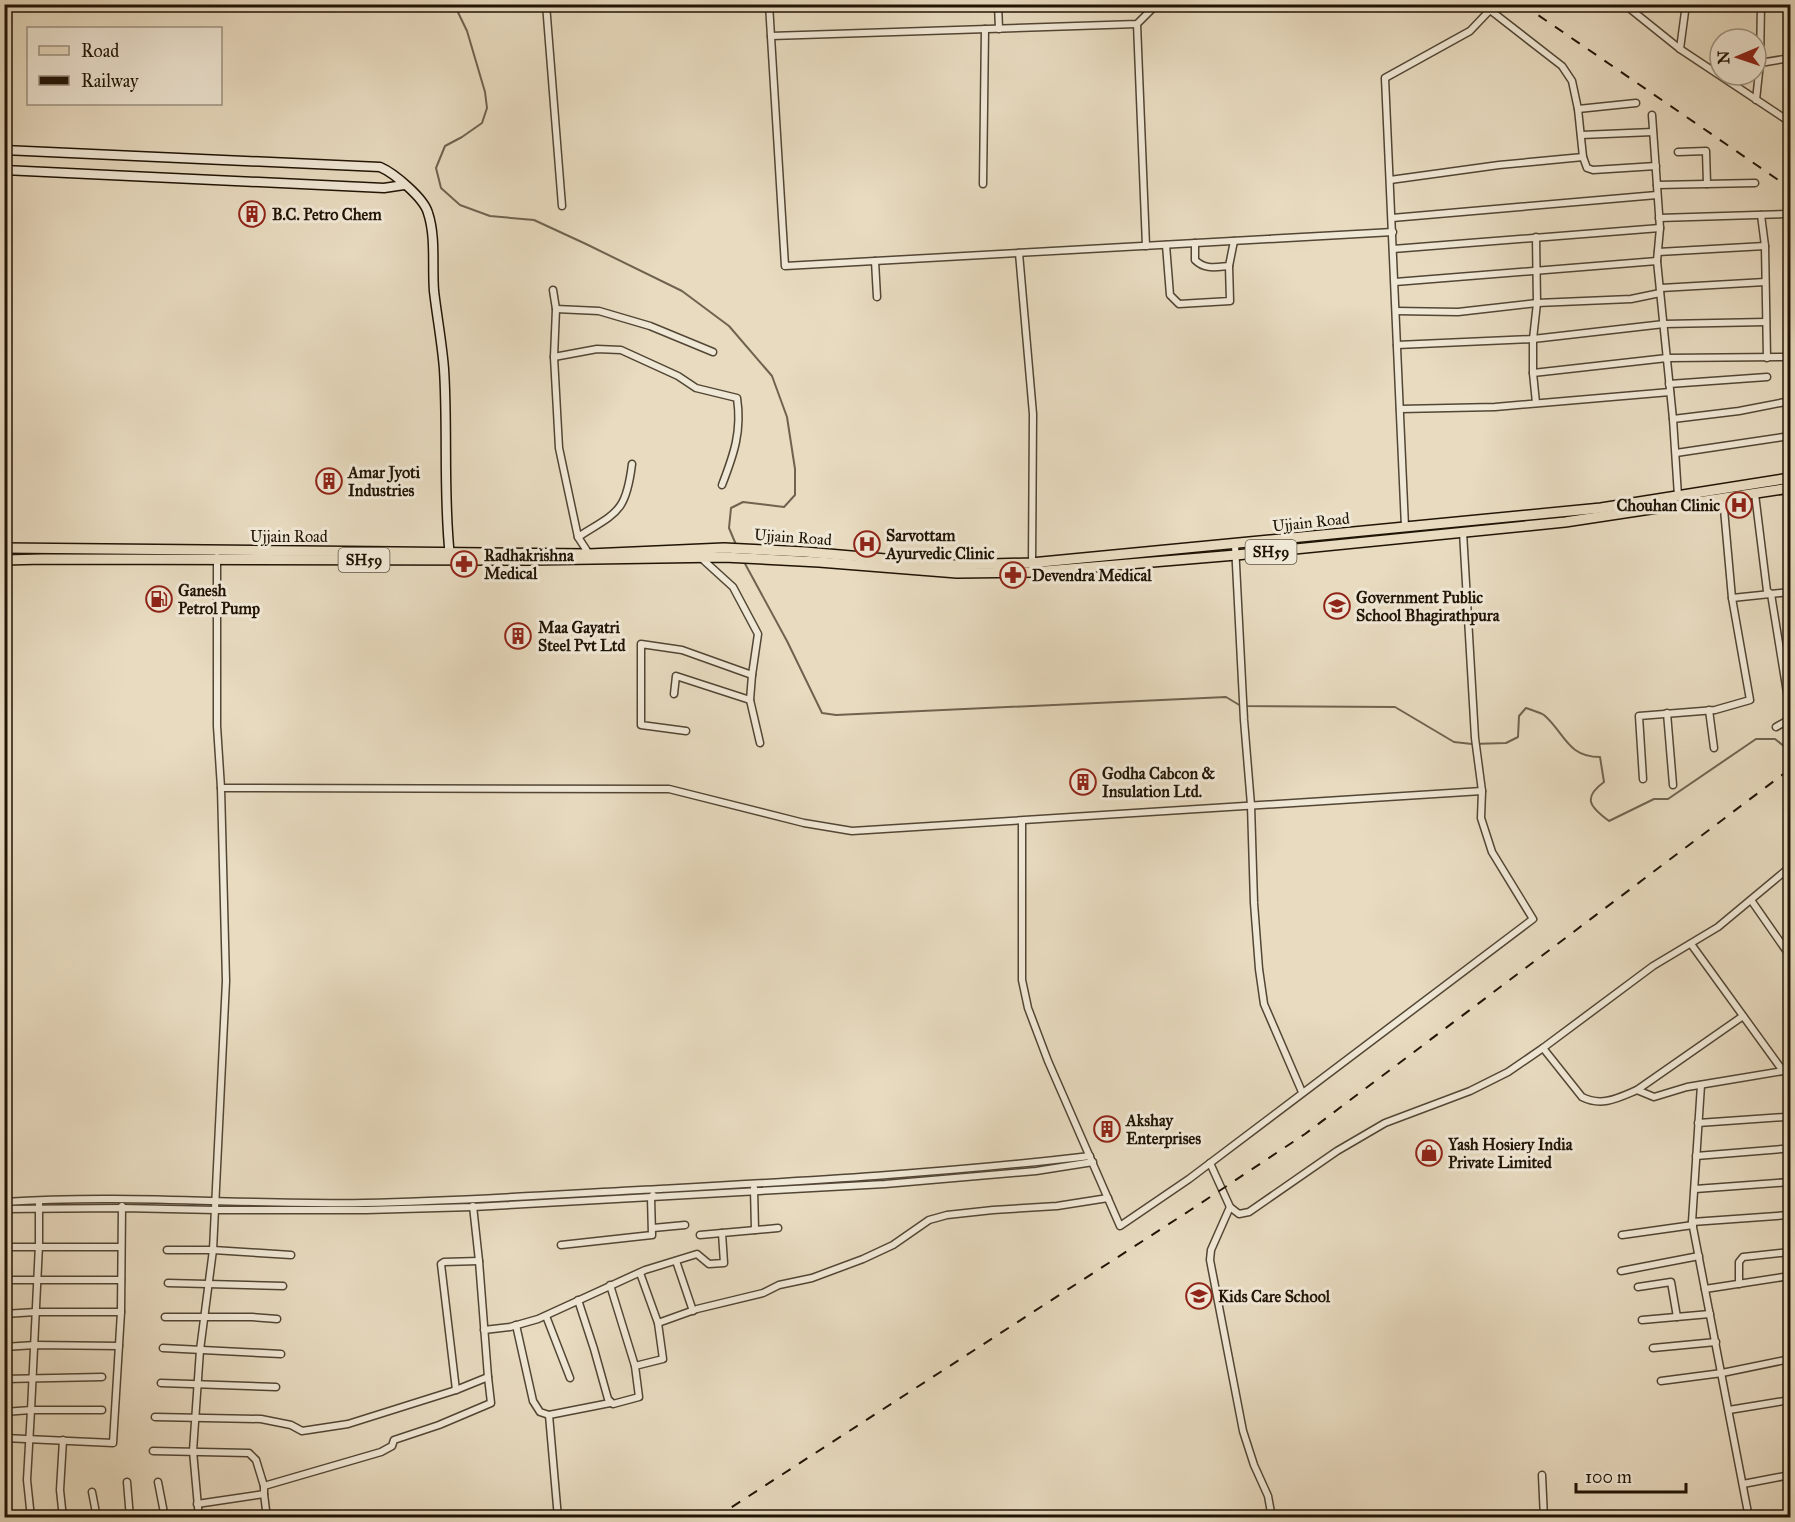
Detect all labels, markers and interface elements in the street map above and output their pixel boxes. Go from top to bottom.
legend [27,27,222,105]
north arrow [1708,27,1768,87]
text: Road [81,40,119,62]
text: N [1714,50,1733,65]
text: Railway [81,70,139,92]
building icon: B.C. Petro Chem [237,199,267,229]
place label: B.C. Petro Chem [272,205,382,224]
place label: Amar Jyoti Industries [347,463,421,500]
building icon: Amar Jyoti Industries [314,466,344,496]
hospital icon: Chouhan Clinic [1724,490,1754,520]
place label: Chouhan Clinic [1616,496,1720,515]
street label: Ujjain Road [1271,508,1351,536]
street label: Ujjain Road [754,525,832,549]
place label: Sarvottam Ayurvedic Clinic [885,526,995,564]
street label: Ujjain Road [250,527,328,546]
hospital icon: Sarvottam Ayurvedic Clinic [852,529,882,559]
road number: SH59 [1246,540,1296,564]
place label: Radhakrishna Medical [484,546,575,583]
road number: SH59 [338,548,389,572]
pharmacy icon: Radhakrishna Medical [449,549,479,579]
pharmacy icon: Devendra Medical [998,560,1028,590]
place label: Devendra Medical [1032,566,1152,585]
place label: Ganesh Petrol Pump [178,581,260,619]
fuel station icon: Ganesh Petrol Pump [144,584,174,614]
place label: Government Public School Bhagirathpura [1356,588,1501,626]
school or university icon: Government Public School Bhagirathpura [1322,591,1352,621]
place label: Maa Gayatri Steel Pvt Ltd [538,618,626,655]
building icon: Maa Gayatri Steel Pvt Ltd [503,621,533,651]
place label: Godha Cabcon & Insulation Ltd. [1102,764,1215,801]
building icon: Godha Cabcon & Insulation Ltd. [1068,767,1098,797]
place label: Akshay Enterprises [1125,1111,1201,1149]
building icon: Akshay Enterprises [1092,1114,1122,1144]
place label: Yash Hosiery India Private Limited [1447,1135,1574,1172]
shop icon: Yash Hosiery India Private Limited [1414,1138,1444,1168]
school or university icon: Kids Care School [1184,1281,1214,1311]
place label: Kids Care School [1218,1287,1331,1306]
scale bar [1576,1456,1686,1494]
text: 100 m [1585,1466,1632,1488]

